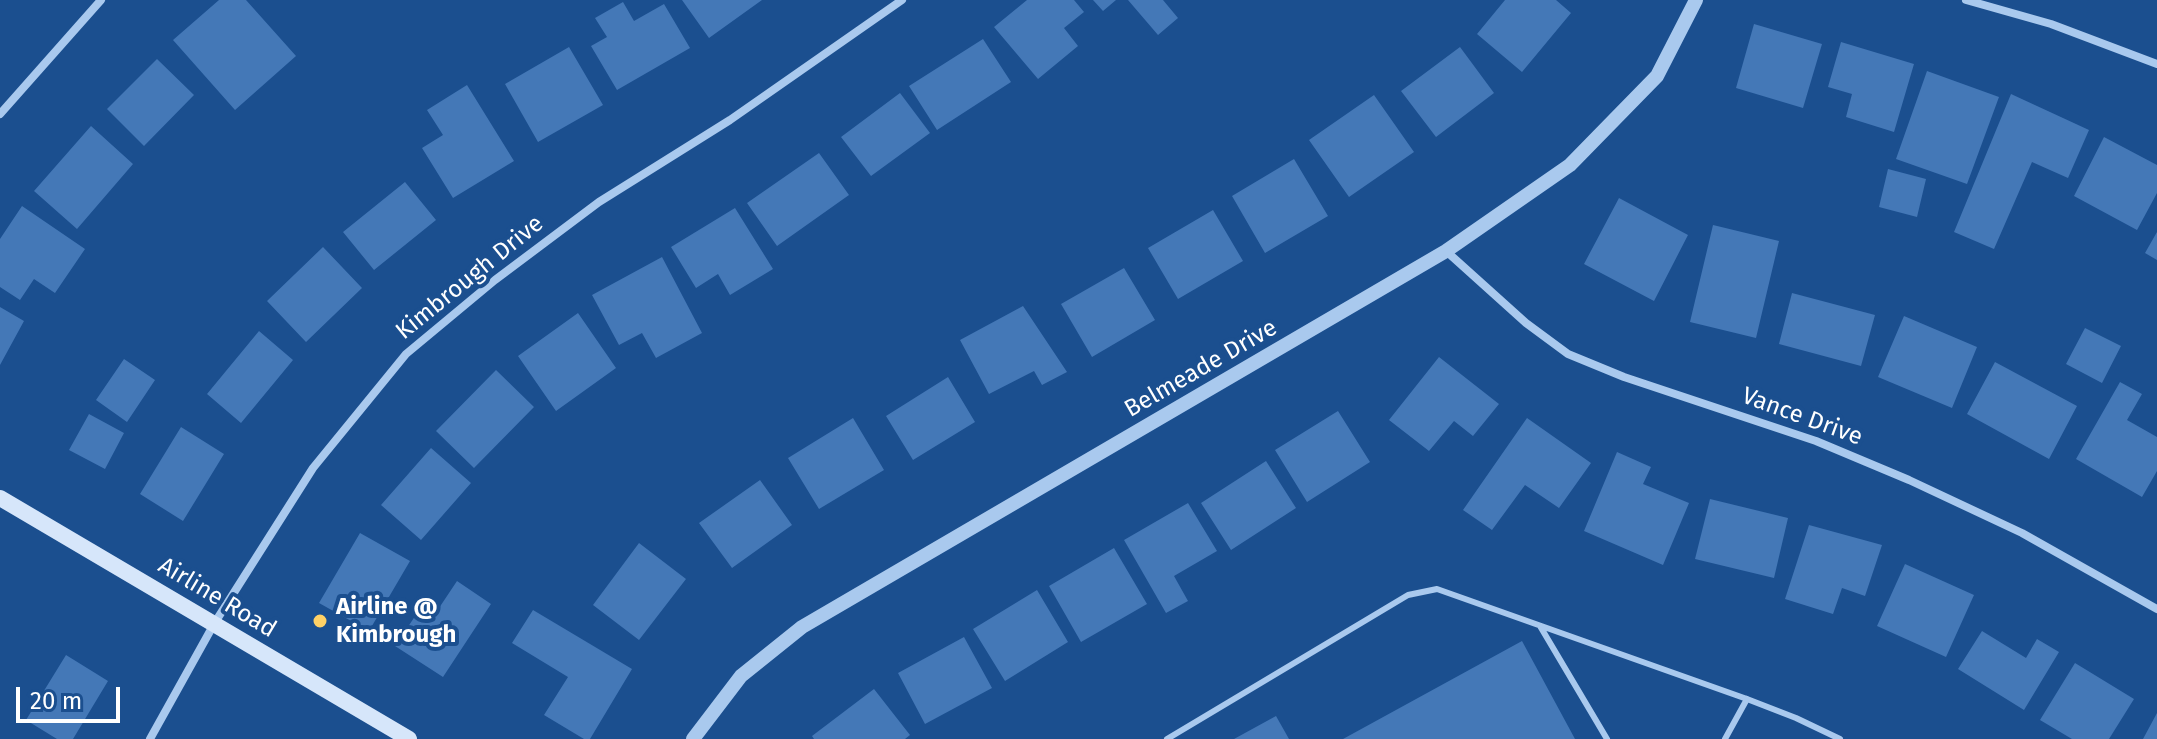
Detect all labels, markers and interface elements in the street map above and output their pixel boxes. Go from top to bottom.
street label: Kimbrough Drive [390,210,550,346]
street label: Belmeade Drive [1120,314,1282,424]
street label: Vance Drive [1738,382,1866,452]
street label: Airline Road [153,552,281,644]
place label: Airline @ Kimbrough [336,593,456,649]
marker: Airline @ Kimbrough [311,612,329,630]
scale bar [20,671,124,721]
text: 20 m [30,687,82,715]

